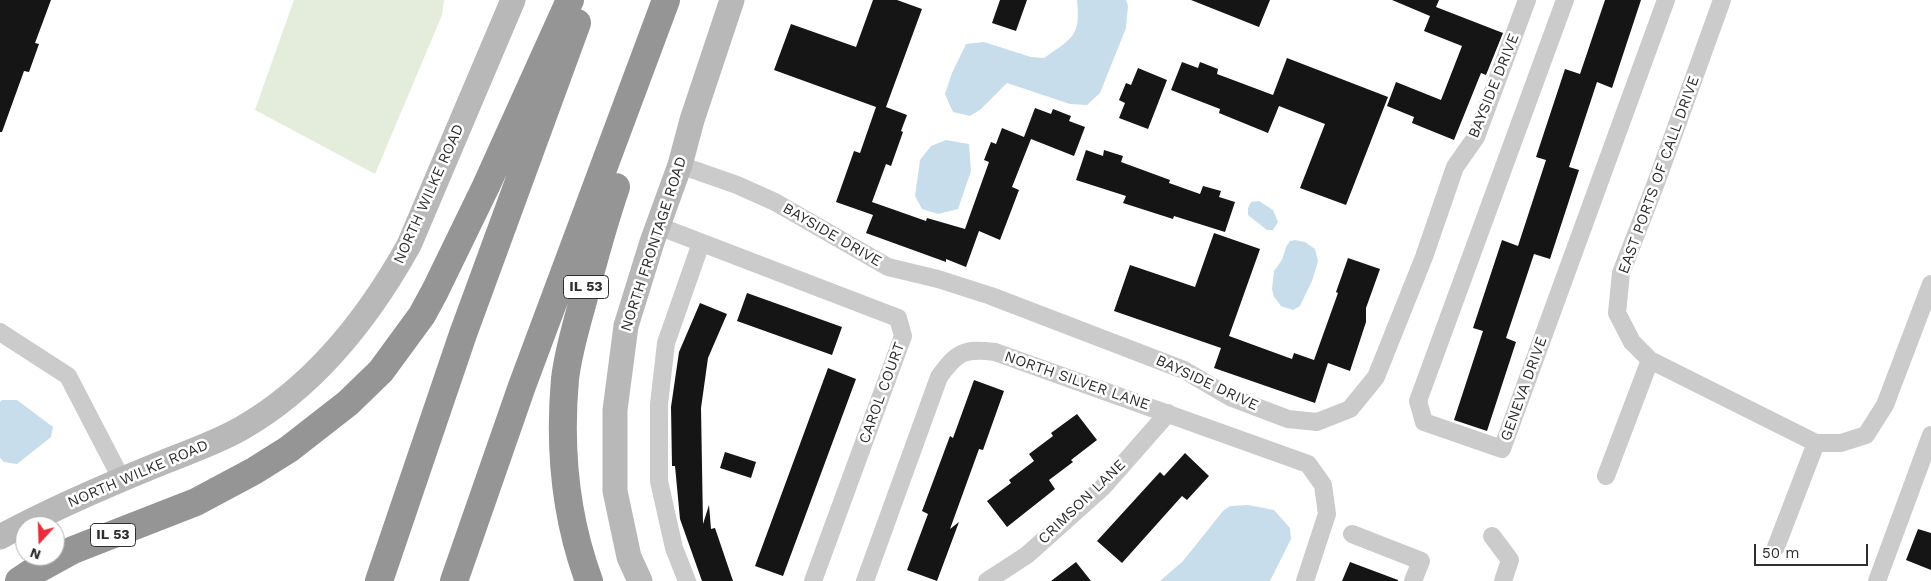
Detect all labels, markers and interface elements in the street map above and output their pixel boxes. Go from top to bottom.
street label: BAYSIDE DRIVE [1465,31,1523,141]
street label: EAST PORTS OF CALL DRIVE [1615,74,1703,276]
street label: NORTH WILKE ROAD [390,121,468,267]
street label: NORTH FRONTAGE ROAD [617,154,691,334]
street label: BAYSIDE DRIVE [779,199,885,271]
road number: IL 53 [564,276,608,298]
street label: GENEVA DRIVE [1497,335,1551,443]
street label: CAROL COURT [855,340,909,446]
street label: NORTH SILVER LANE [1002,348,1152,414]
street label: BAYSIDE DRIVE [1153,351,1261,415]
street label: NORTH WILKE ROAD [65,436,211,512]
street label: CRIMSON LANE [1035,456,1129,548]
north arrow [15,516,65,566]
road number: IL 53 [90,524,136,546]
scale bar [1756,534,1870,566]
text: 50 m [1762,544,1799,562]
text: N [28,545,43,563]

